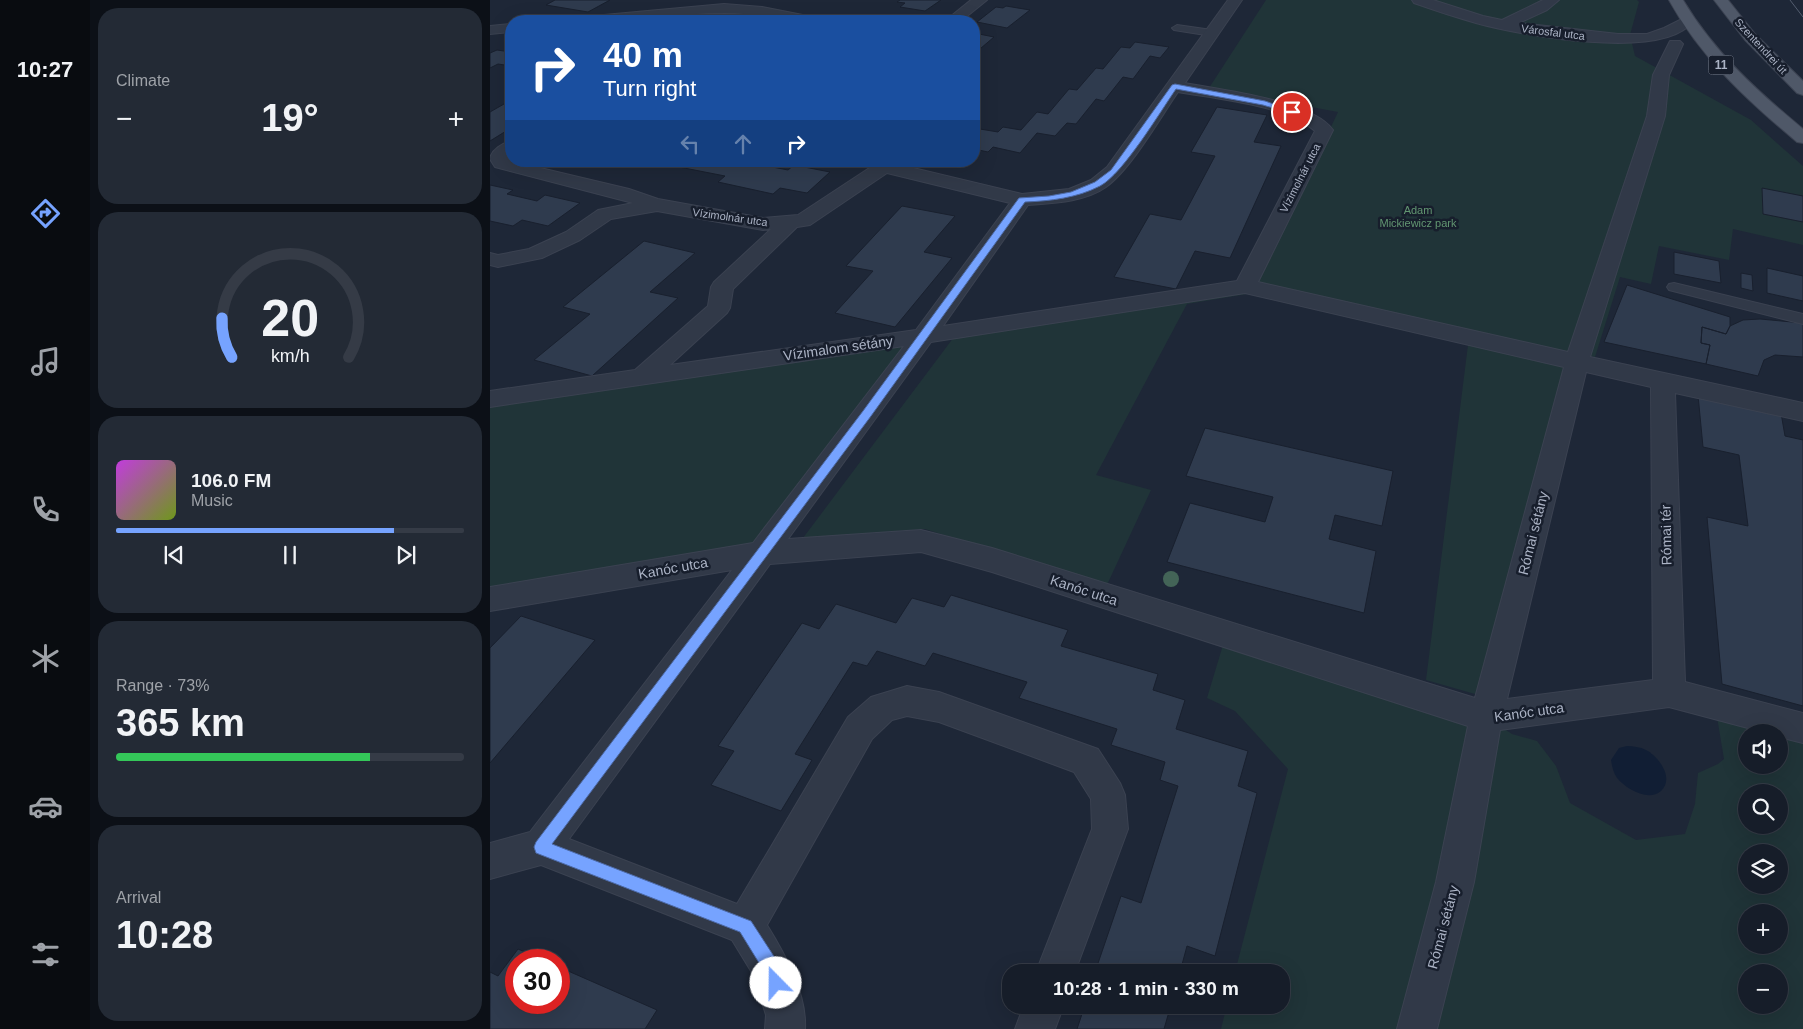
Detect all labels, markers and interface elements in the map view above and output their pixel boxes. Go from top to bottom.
street label: Szentendrei út [1732,16,1790,76]
street label: Városfal utca [1520,22,1586,42]
icon: right [520,35,585,100]
text: 40 m [603,35,683,74]
road number: 11 [1708,56,1734,74]
text: 10:27 [17,57,73,82]
text: Climate [116,72,170,89]
text: Turn right [603,76,696,101]
pin [1271,91,1313,133]
text: 19° [261,97,319,139]
icon: arrive [1278,98,1306,126]
text: − [116,103,132,134]
text: + [448,103,464,134]
icon: left [676,130,704,158]
icon: ahead [729,130,757,158]
icon: right [782,130,810,158]
street label: Vízimolnár utca [1277,141,1323,214]
icon: directions [28,196,63,231]
park label: Adam Mickiewicz park [1379,204,1457,229]
street label: Vízimolnár utca [692,206,769,228]
text: 20 [261,289,319,347]
street label: Vízimalom sétány [782,332,894,364]
icon: music [28,344,63,379]
text: km/h [271,346,309,366]
text: 106.0 FM [191,470,271,491]
street label: Római sétány [1515,490,1551,576]
icon: phone [28,492,63,527]
text: Music [191,492,233,509]
street label: Római tér [1657,504,1675,565]
icon: previous [160,541,188,569]
icon: pause [276,541,304,569]
icon: next [392,541,420,569]
street label: Kanóc utca [637,554,709,582]
street label: Kanóc utca [1048,572,1120,608]
icon: climate [28,641,63,676]
text: Range · 73% [116,677,209,694]
street label: Kanóc utca [1493,699,1565,725]
text: 365 km [116,702,245,744]
map controls [1738,724,1788,1014]
button: sound [1738,724,1788,774]
button: search [1738,784,1788,834]
icon: car [28,789,63,824]
button: layers [1738,844,1788,894]
street label: Római sétány [1424,884,1462,970]
text: Arrival [116,889,161,906]
button: + [1738,904,1788,954]
text: 10:28 [116,914,213,956]
icon: filters [28,937,63,972]
speed limit sign: 30 [505,949,570,1014]
position arrow [749,956,801,1008]
button: − [1738,964,1788,1014]
text: 10:28 · 1 min · 330 m [1053,978,1239,999]

